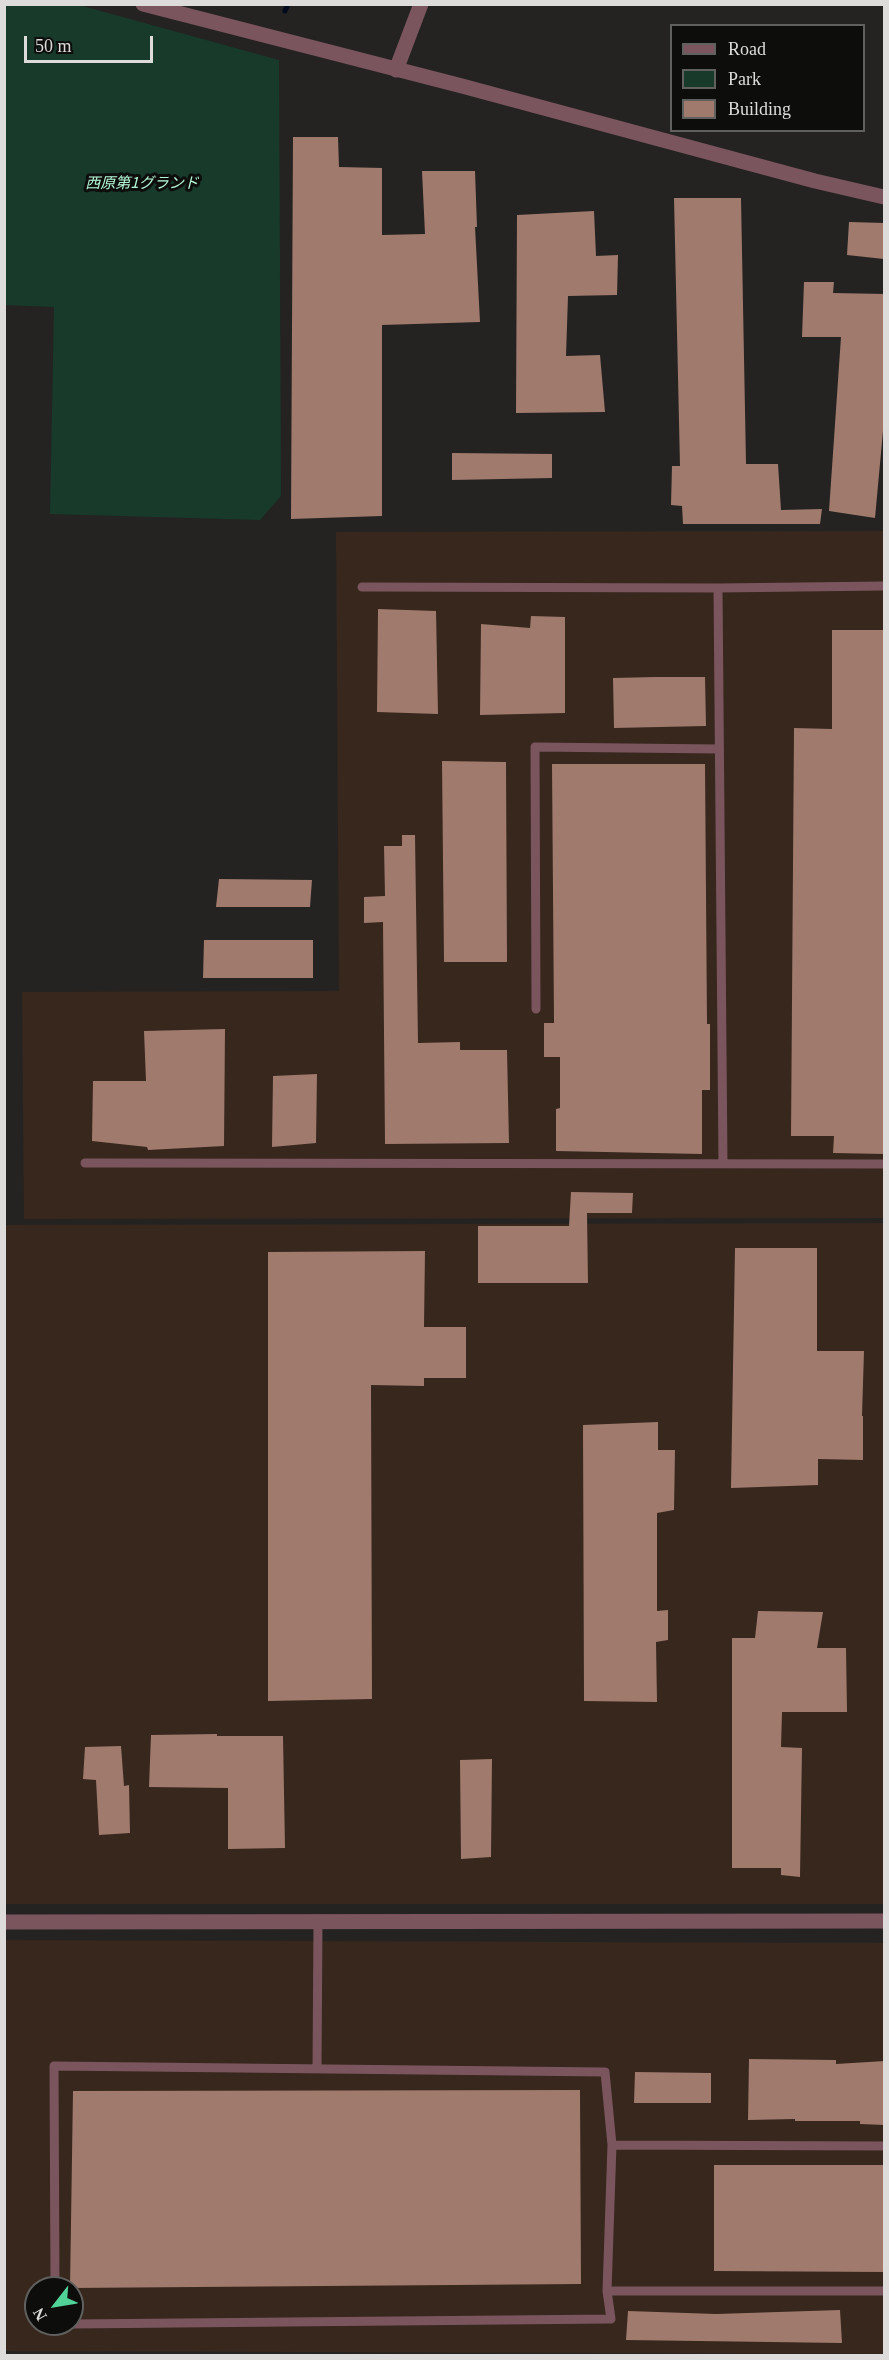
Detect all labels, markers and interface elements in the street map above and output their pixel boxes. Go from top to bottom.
scale bar [27,24,156,62]
legend [670,24,865,132]
text: 50 m [35,36,72,56]
text: Road [728,39,766,59]
text: Park [728,69,761,89]
text: Building [728,99,791,119]
park label: 西原第1グランド [85,173,199,191]
north arrow [24,2276,84,2336]
text: N [30,2305,50,2324]

